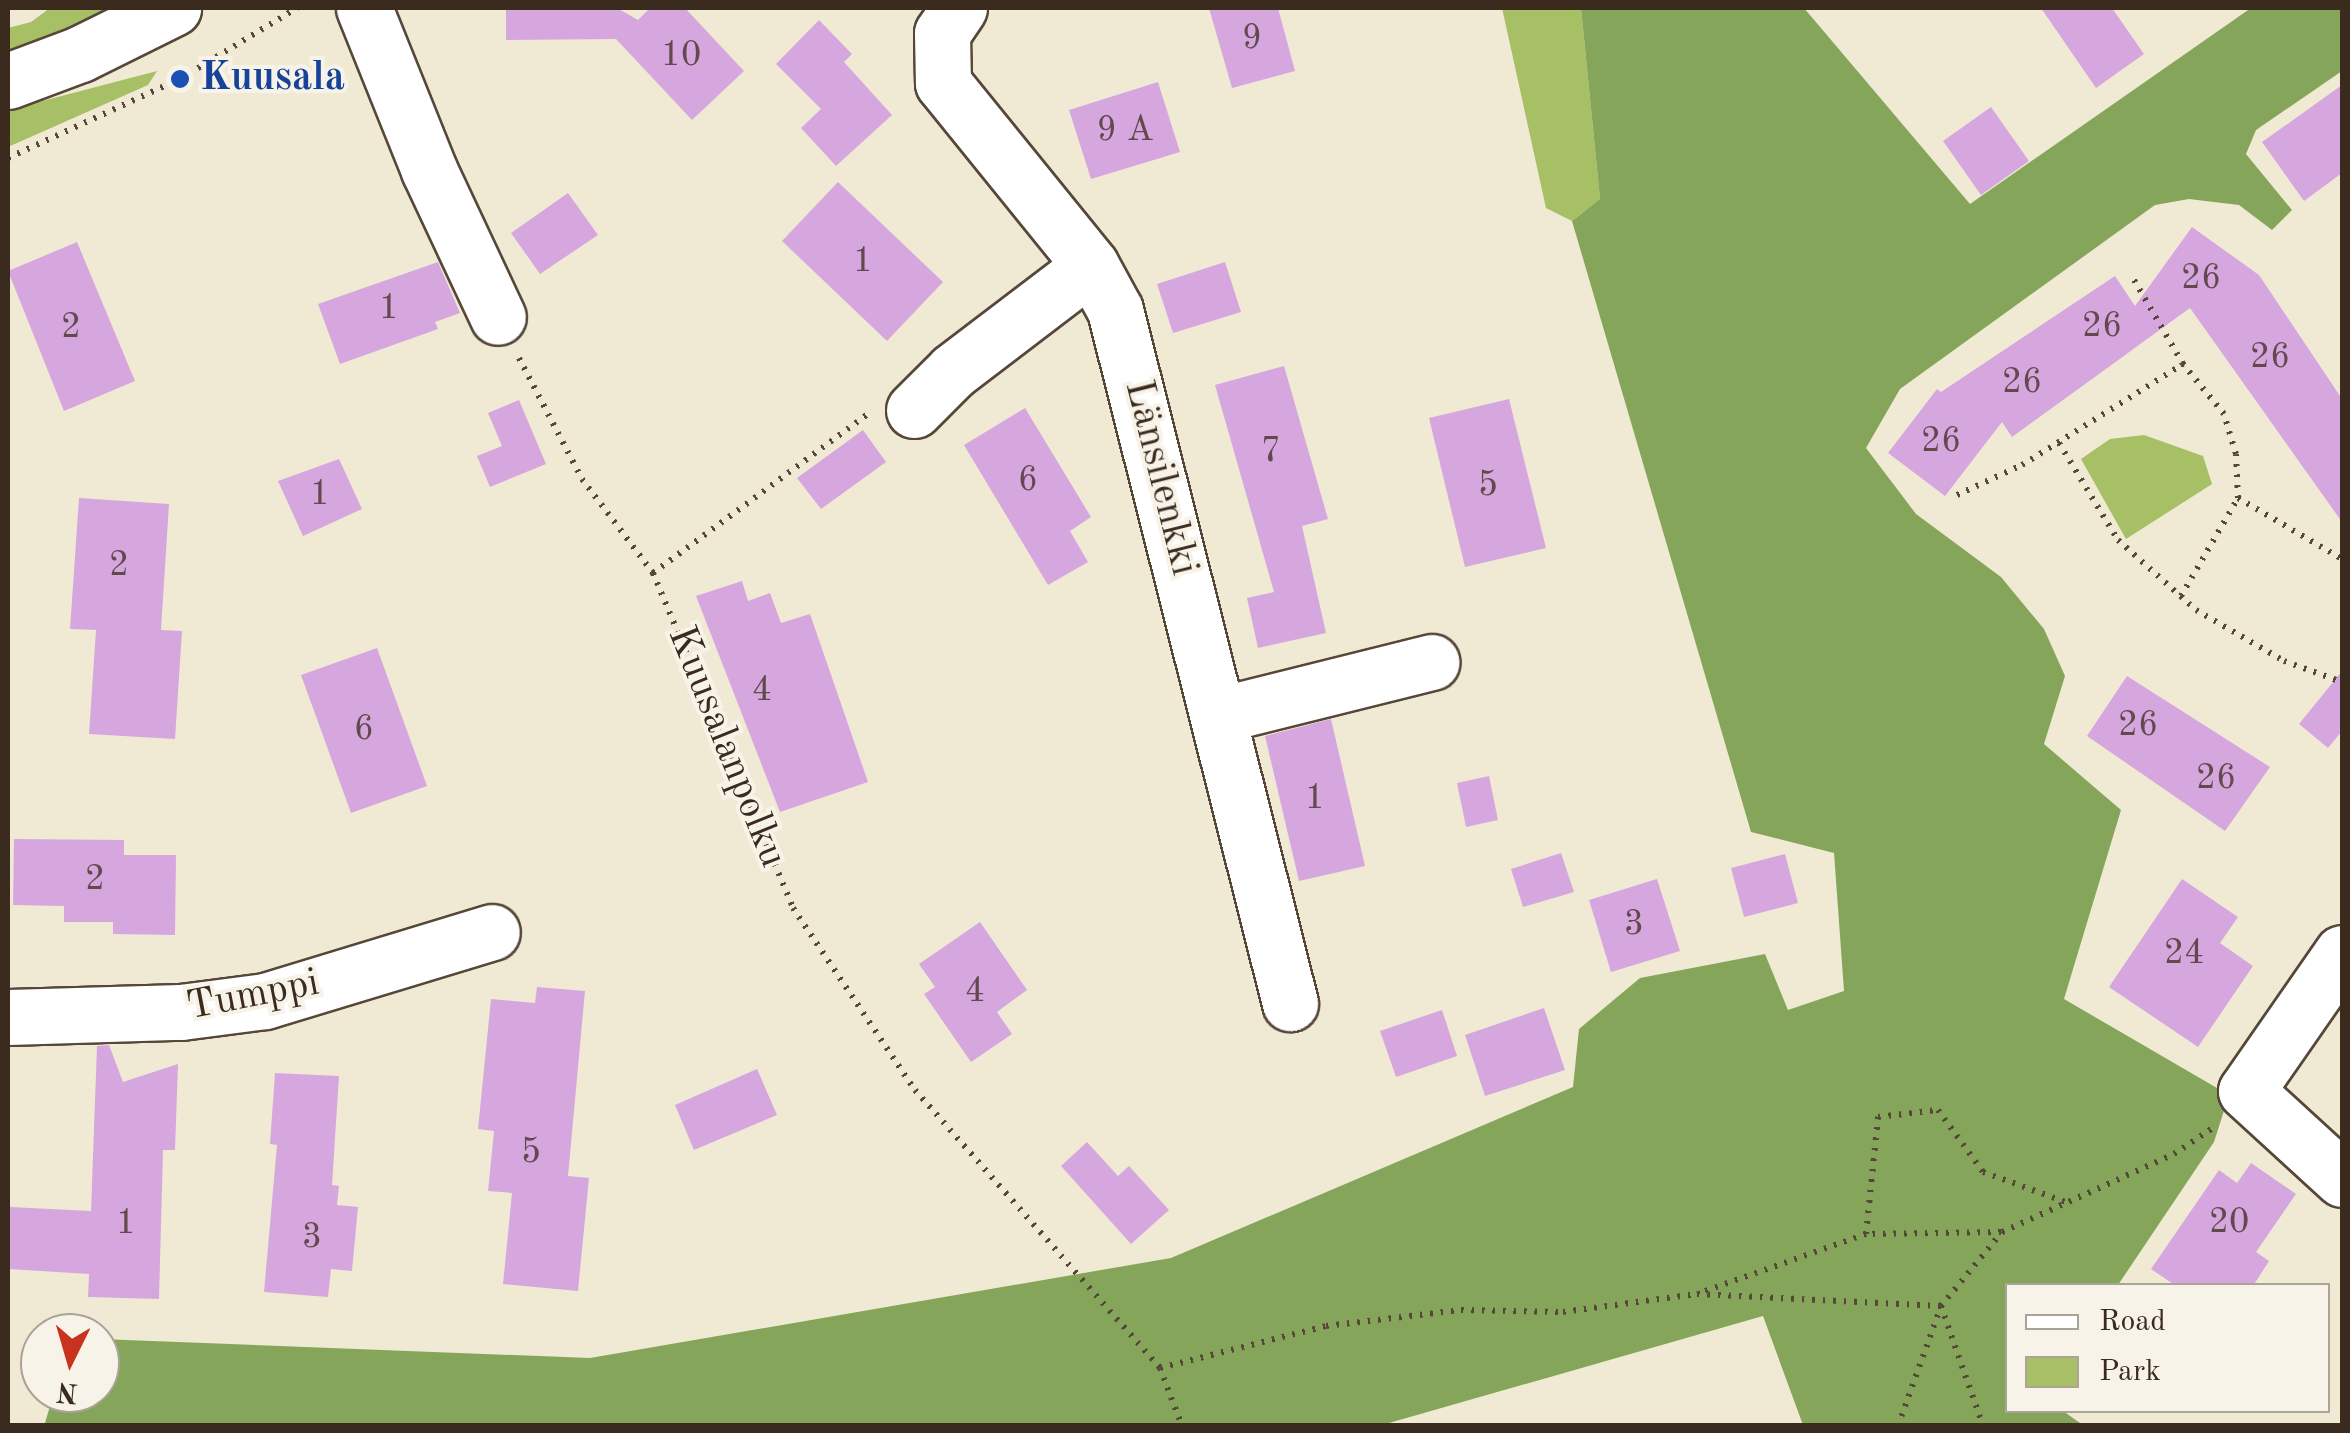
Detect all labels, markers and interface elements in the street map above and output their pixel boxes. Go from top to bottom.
house number: 9 [1242,18,1262,60]
house number: 10 [661,35,701,77]
place label: Kuusala [200,55,345,103]
marker: Kuusala [169,68,191,90]
house number: 9 A [1097,110,1153,152]
house number: 1 [853,241,873,283]
house number: 26 [2181,258,2221,300]
house number: 1 [379,288,399,330]
house number: 26 [2082,306,2122,348]
house number: 2 [61,307,81,349]
house number: 26 [2250,337,2290,379]
house number: 26 [2002,362,2042,404]
street label: Länsilenkki [1113,375,1207,581]
house number: 26 [1921,421,1961,463]
house number: 7 [1261,431,1281,473]
house number: 6 [1018,460,1038,502]
house number: 5 [1478,465,1498,507]
house number: 1 [310,474,330,516]
house number: 2 [109,545,129,587]
street label: Kuusalanpolku [656,619,796,875]
house number: 4 [752,670,772,712]
house number: 26 [2118,705,2158,747]
house number: 6 [354,709,374,751]
house number: 26 [2196,758,2236,800]
house number: 1 [1305,778,1325,820]
house number: 2 [85,859,105,901]
house number: 3 [1624,904,1644,946]
house number: 24 [2164,933,2204,975]
street label: Tumppi [183,960,323,1032]
house number: 4 [965,971,985,1013]
house number: 5 [521,1132,541,1174]
house number: 20 [2209,1202,2249,1244]
house number: 1 [116,1203,136,1245]
house number: 3 [302,1217,322,1259]
legend [2005,1283,2330,1413]
text: Road [2099,1307,2166,1337]
north arrow [20,1313,120,1413]
text: Park [2099,1357,2161,1387]
text: N [56,1376,79,1406]

